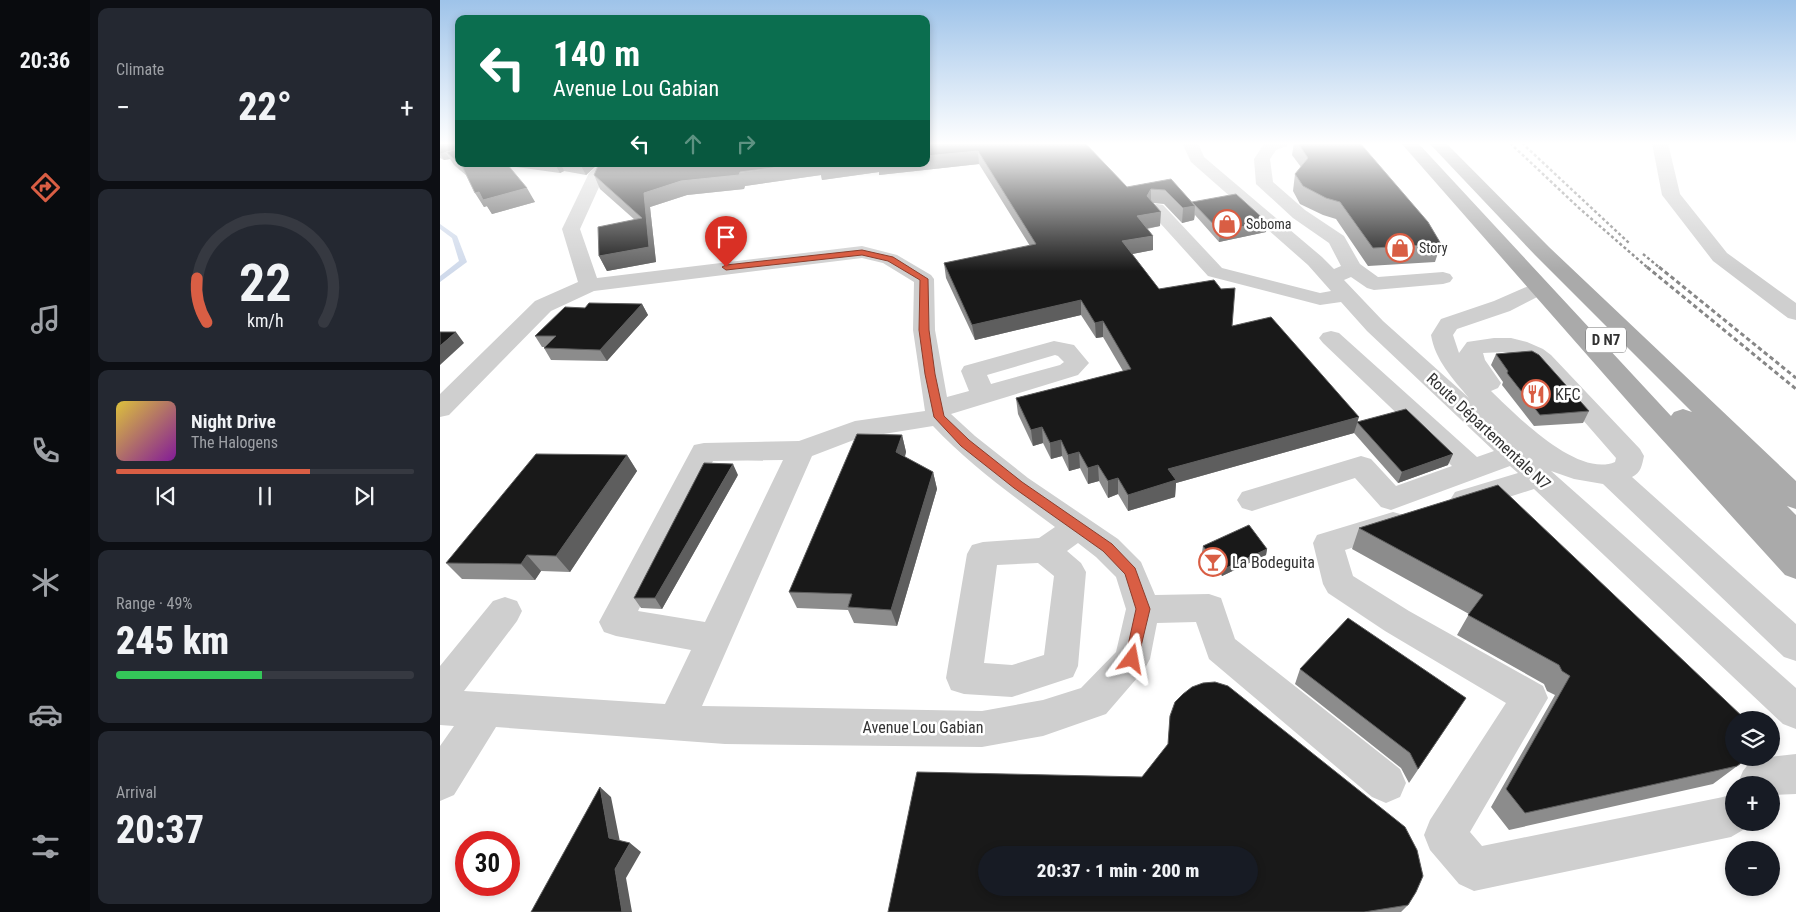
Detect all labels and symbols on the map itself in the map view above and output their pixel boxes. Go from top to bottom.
shop icon: Soboma [1212,209,1242,239]
pin [705,216,747,267]
place label: Soboma [1246,216,1291,232]
shop icon: Story [1385,233,1415,263]
place label: Story [1419,240,1448,256]
road number: D N7 [1586,328,1626,352]
street label: Route Départementale N7 [1423,369,1555,494]
restaurant icon: KFC [1521,379,1551,409]
place label: KFC [1555,385,1581,404]
bar icon: La Bodeguita [1198,547,1228,577]
place label: La Bodeguita [1232,553,1315,572]
position arrow [1105,632,1157,684]
street label: Avenue Lou Gabian [863,718,983,737]
speed limit sign: 30 [455,831,520,896]

